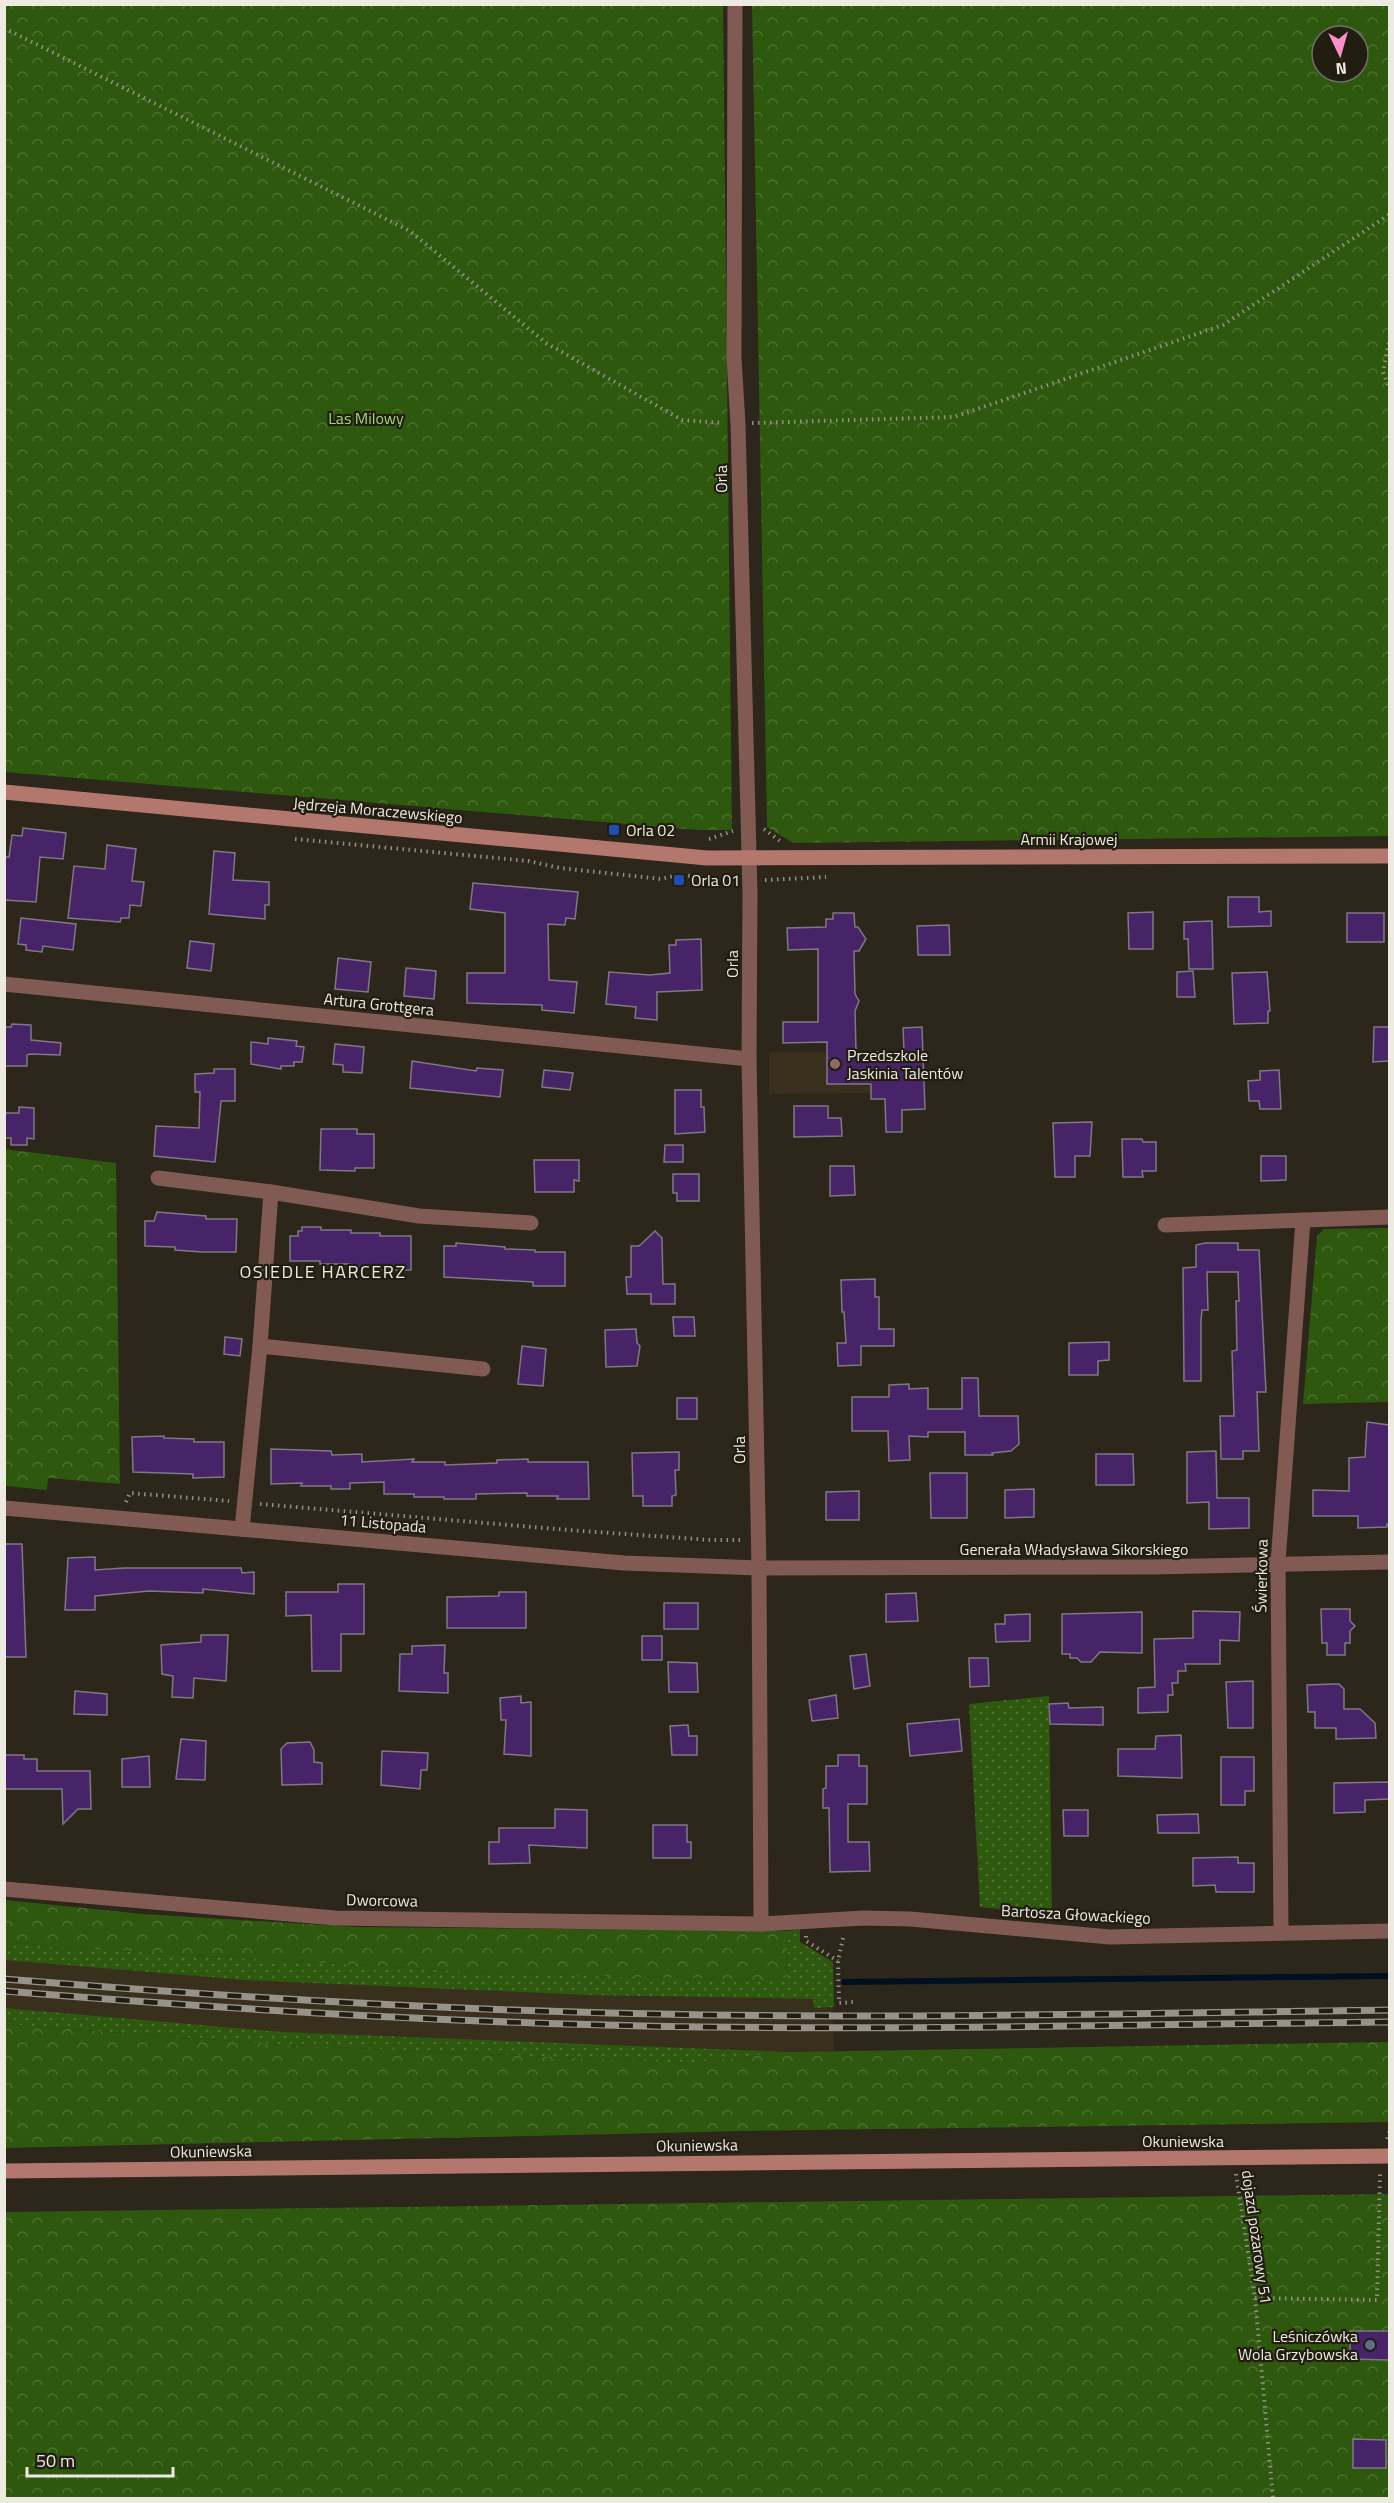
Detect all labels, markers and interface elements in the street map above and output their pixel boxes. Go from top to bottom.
north arrow [1310,24,1370,84]
text: N [1335,57,1348,81]
park label: Las Milowy [328,406,404,430]
street label: Orla [709,465,733,493]
street label: Jędrzeja Moraczewskiego [292,791,464,829]
place label: Orla 02 [626,818,675,842]
marker: Orla 02 [607,823,621,837]
street label: Armii Krajowej [1020,827,1118,851]
place label: Orla 01 [691,868,740,892]
marker: Orla 01 [672,873,686,887]
street label: Orla [720,950,744,978]
street label: Artura Grottgera [323,986,435,1022]
place label: Przedszkole Jaskinia Talentów [847,1043,963,1085]
marker: Przedszkole Jaskinia Talentów [828,1057,842,1071]
district label: OSIEDLE HARCERZ [239,1258,407,1285]
street label: Orla [727,1436,751,1464]
street label: 11 Listopada [339,1507,427,1539]
street label: Generała Władysława Sikorskiego [960,1537,1188,1561]
street label: Świerkowa [1248,1539,1274,1613]
street label: Dworcowa [346,1887,418,1913]
street label: Bartosza Głowackiego [1001,1898,1151,1930]
street label: Okuniewska [1142,2129,1224,2153]
street label: Okuniewska [656,2132,738,2158]
street label: Okuniewska [170,2138,252,2164]
street label: dojazd pożarowy 51 [1236,2169,1278,2305]
place label: Leśniczówka Wola Grzybowska [1238,2324,1358,2366]
marker: Leśniczówka Wola Grzybowska [1363,2338,1377,2352]
scale bar [27,2440,172,2478]
text: 50 m [36,2447,75,2474]

